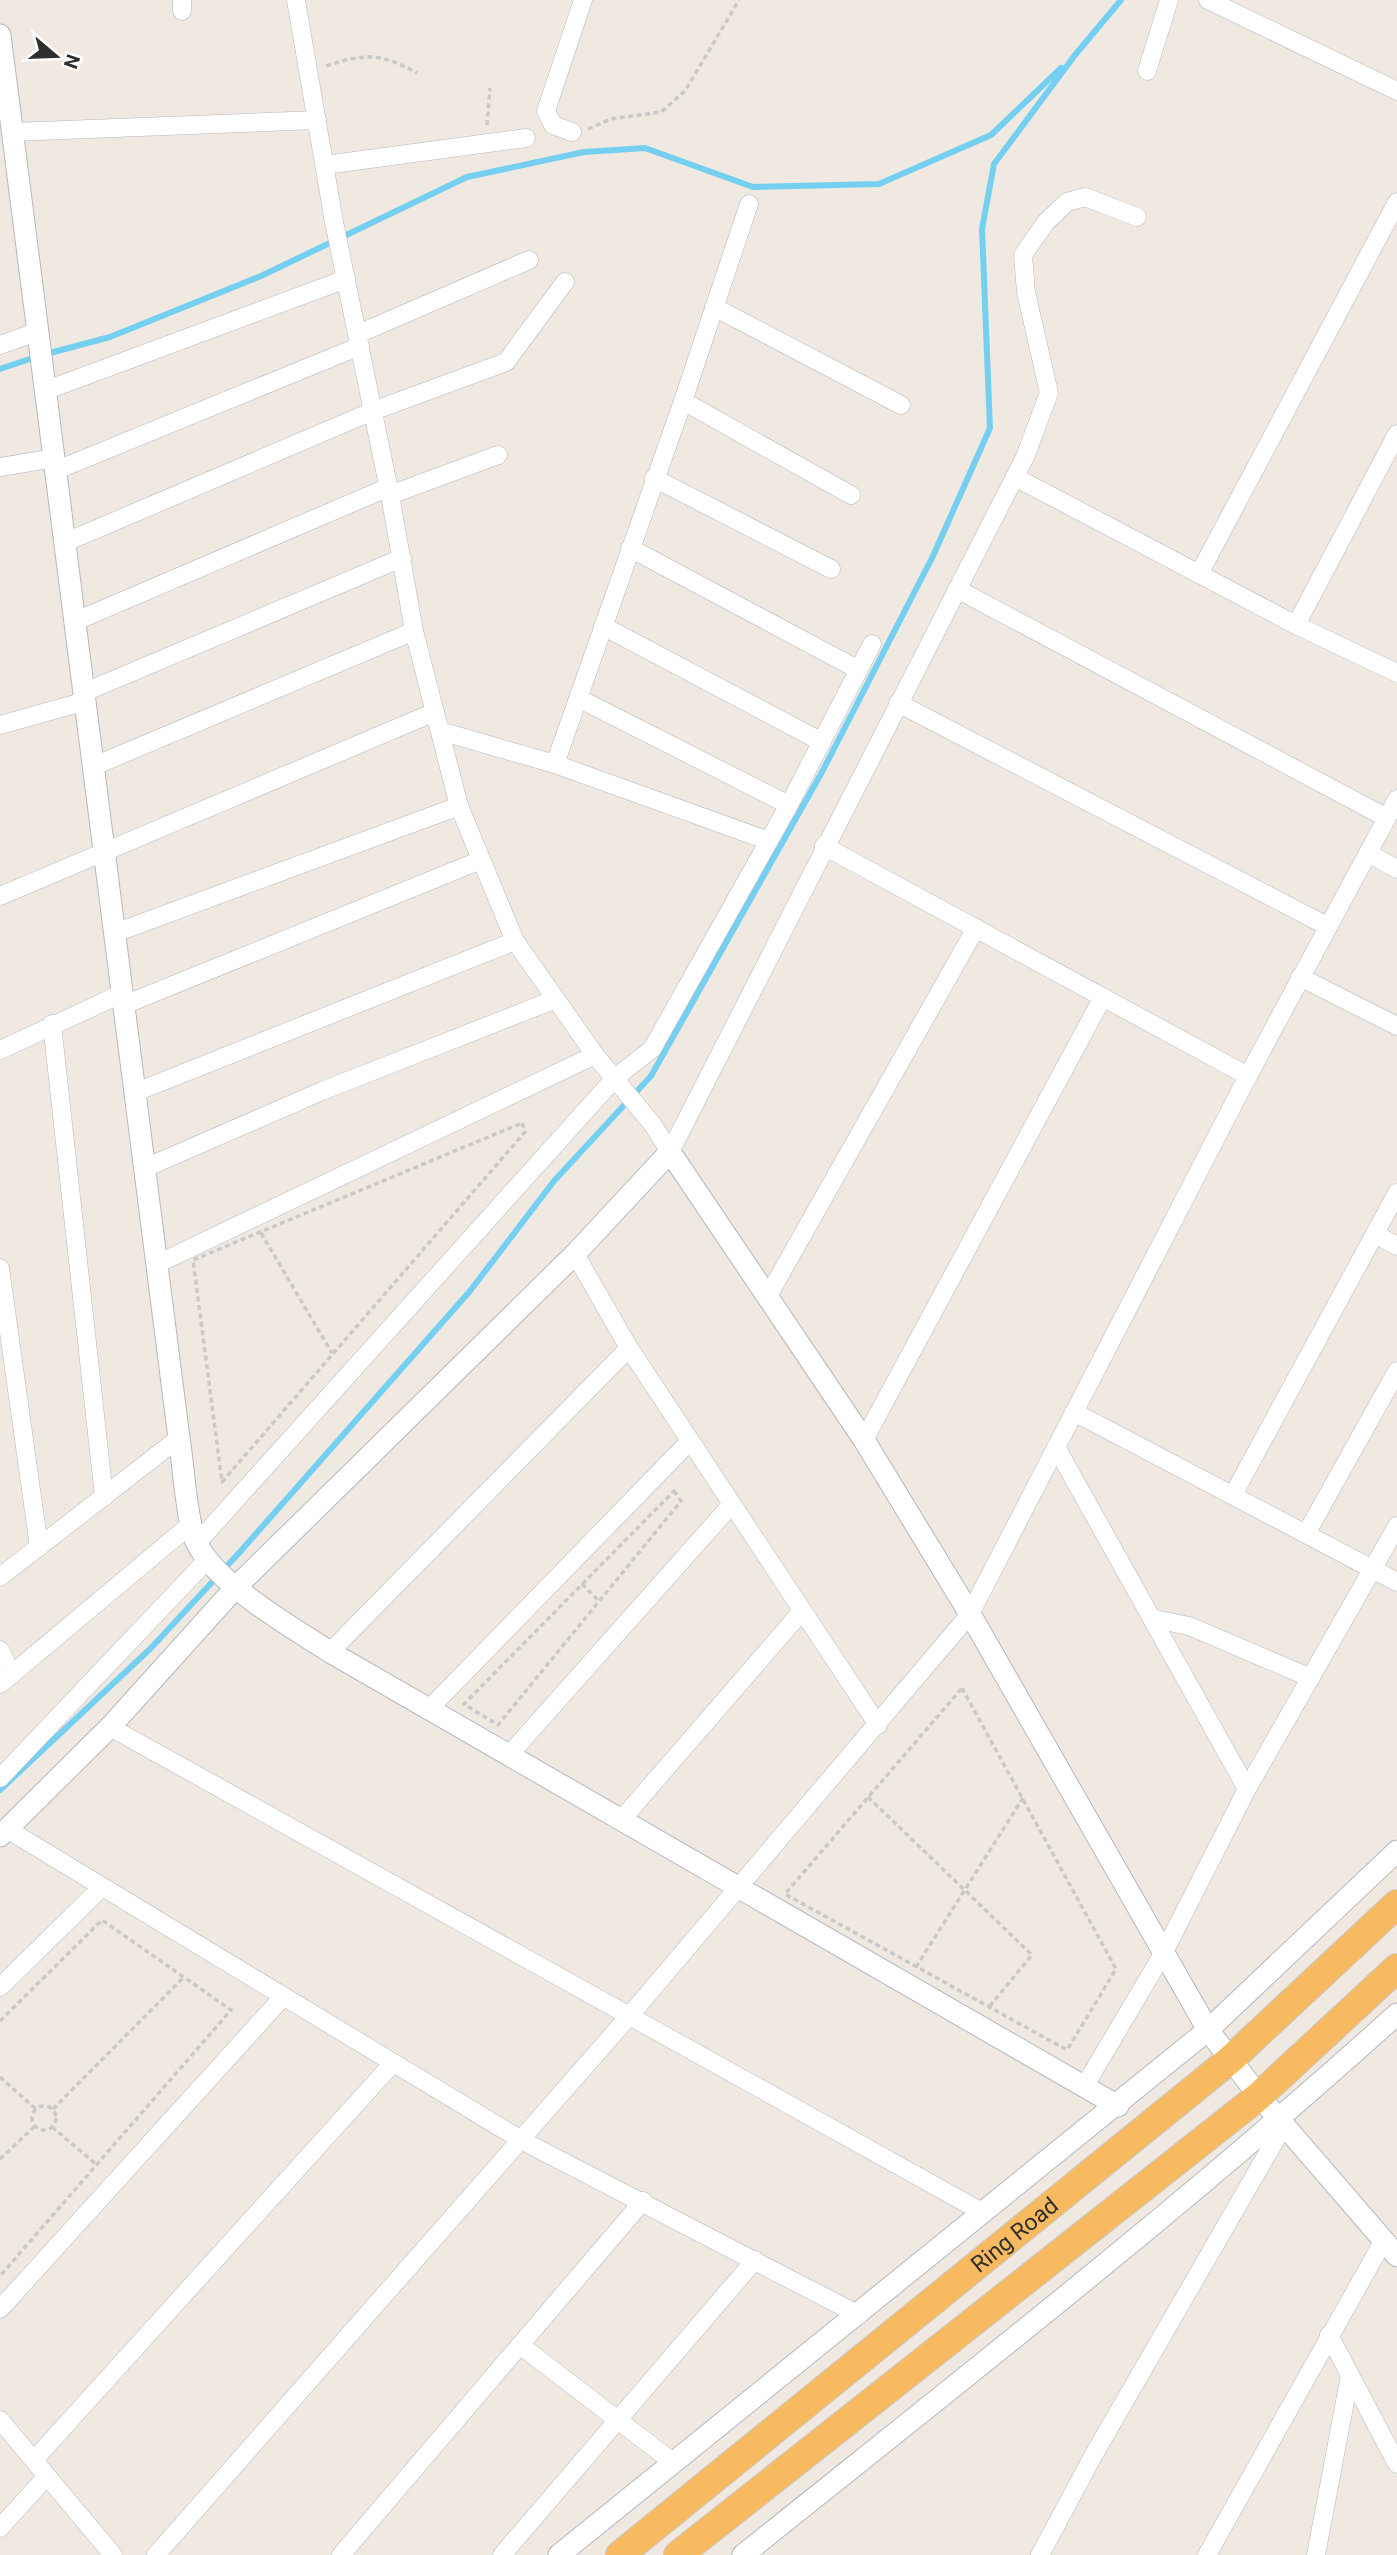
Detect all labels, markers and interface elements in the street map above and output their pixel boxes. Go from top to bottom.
north arrow [21,21,91,91]
text: N [59,51,85,71]
street label: Ring Road [966,2192,1064,2278]

